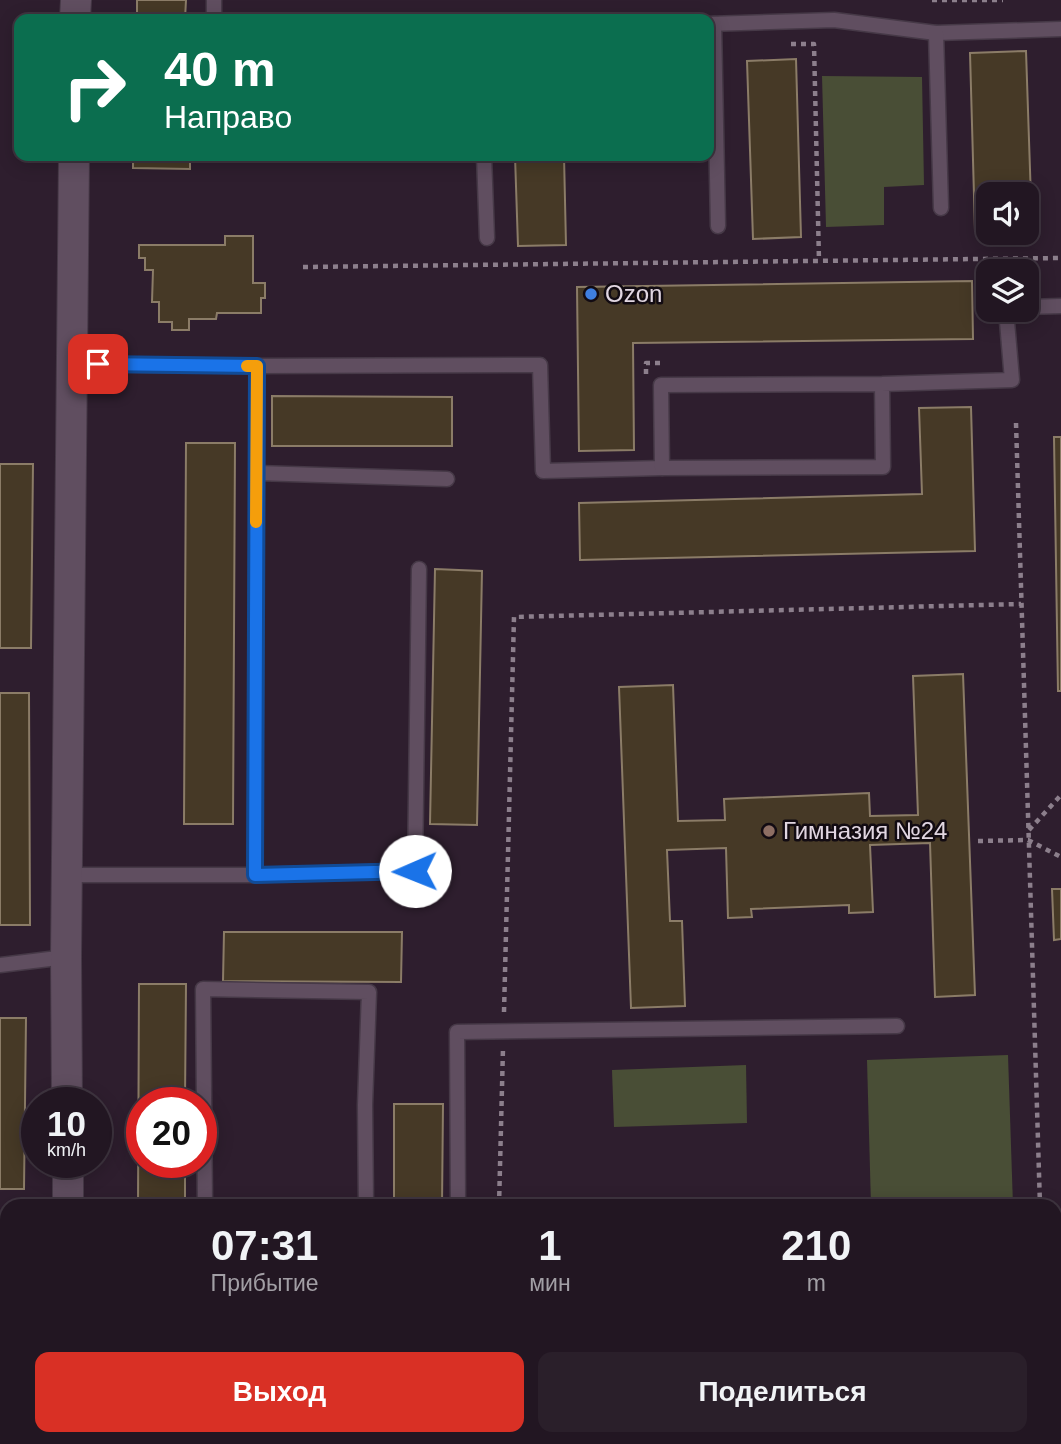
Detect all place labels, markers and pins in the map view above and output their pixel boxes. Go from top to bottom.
place label: Ozon [605,280,662,307]
marker: Ozon [583,286,599,302]
pin [68,334,128,394]
place label: Гимназия №24 [783,817,947,844]
marker: Гимназия №24 [761,823,777,839]

